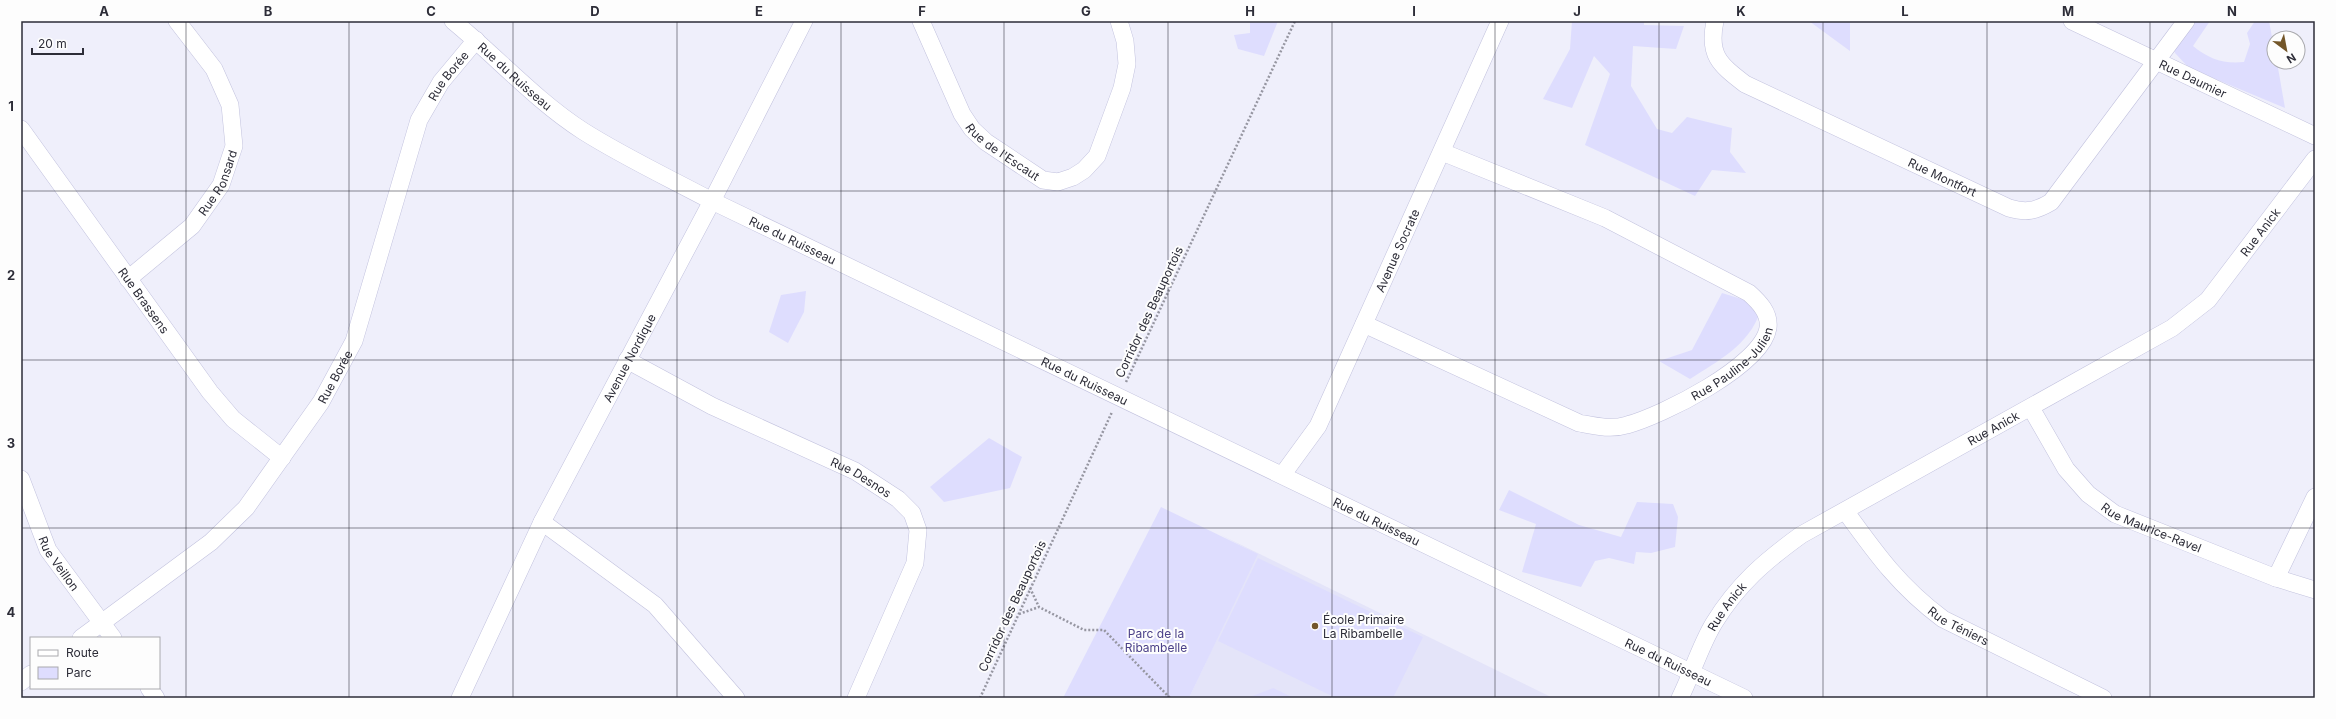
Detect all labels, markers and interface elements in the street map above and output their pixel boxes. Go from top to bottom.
text: A [99,3,109,19]
text: B [264,3,273,19]
text: C [426,3,436,19]
text: D [590,3,600,19]
text: E [755,3,763,19]
text: F [918,3,926,19]
text: G [1081,3,1091,19]
text: H [1245,3,1255,19]
text: I [1412,3,1416,19]
text: J [1573,3,1581,19]
text: K [1736,3,1746,19]
text: L [1901,3,1909,19]
text: M [2062,3,2074,19]
text: N [2227,3,2237,19]
scale bar [32,30,83,56]
north arrow [2266,30,2306,70]
text: 20 m [38,36,67,51]
street label: Rue du Ruisseau [475,39,555,113]
street label: Rue Borée [424,48,471,103]
text: N [2284,50,2299,67]
street label: Rue Daumier [2157,56,2230,101]
text: 1 [8,98,14,114]
street label: Rue de l'Escaut [963,120,1043,183]
street label: Rue Ronsard [195,148,240,218]
street label: Rue Montfort [1906,154,1979,199]
street label: Rue Anick [2236,204,2283,259]
street label: Avenue Socrate [1372,206,1422,294]
street label: Rue du Ruisseau [747,213,839,267]
street label: Corridor des Beauportois [1112,244,1186,380]
street label: Rue Brassens [115,265,173,336]
text: 2 [7,267,15,283]
street label: Avenue Nordique [599,311,659,405]
street label: Rue Pauline-Julien [1688,325,1776,403]
street label: Rue Borée [314,347,355,406]
street label: Rue du Ruisseau [1039,353,1131,408]
street label: Rue Anick [1965,407,2022,448]
text: 3 [7,435,15,451]
street label: Rue Desnos [829,454,894,500]
street label: Rue du Ruisseau [1331,494,1422,548]
street label: Rue Maurice-Ravel [2098,499,2204,555]
street label: Rue Veillon [36,534,83,593]
street label: Corridor des Beauportois [975,538,1049,674]
street label: Rue Anick [1704,579,1749,634]
street label: Rue Téniers [1925,603,1991,648]
text: 4 [7,604,16,620]
place label: École Primaire La Ribambelle [1323,612,1404,641]
marker: École Primaire La Ribambelle [1310,621,1320,631]
park label: Parc de la Ribambelle [1125,626,1187,655]
street label: Rue du Ruisseau [1623,634,1714,689]
legend [30,637,160,689]
text: Route [66,645,99,660]
text: Parc [66,665,92,680]

